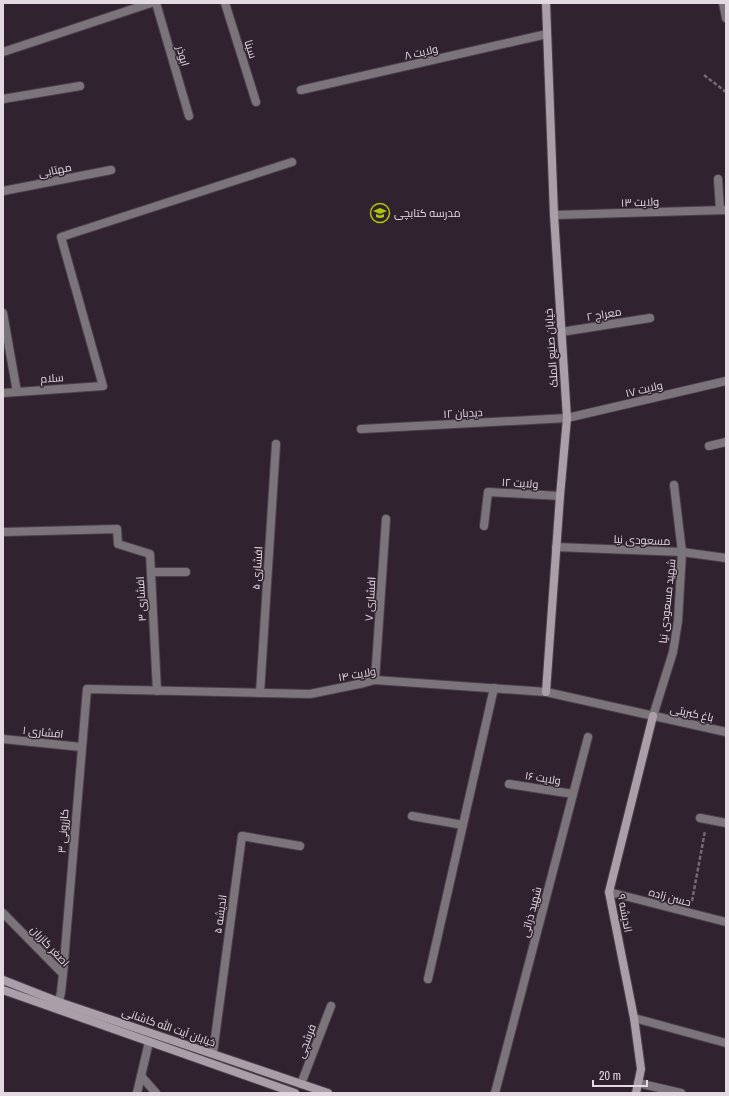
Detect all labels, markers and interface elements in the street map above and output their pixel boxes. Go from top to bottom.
street label: سینا [242,38,260,60]
street label: ولایت ۸ [403,41,439,63]
street label: ابوذر [173,43,193,68]
street label: مهتابی [37,160,73,180]
street label: ولایت ۱۳ [621,194,659,210]
school or university icon: مدرسه کتابچی [369,202,391,224]
place label: مدرسه کتابچی [394,206,460,220]
street label: معراج ۲ [586,304,623,325]
street label: خیابان صنیع الملک [541,308,562,388]
street label: سلام [40,370,64,387]
street label: ولایت ۱۷ [624,378,664,400]
street label: دیدبان ۱۲ [443,405,483,421]
street label: ولایت ۱۲ [501,475,539,491]
street label: مسعودی نیا [613,532,671,548]
street label: افشاری ۵ [248,546,266,590]
street label: شهید مسعودی نیا [656,558,678,644]
street label: افشاری ۳ [133,576,149,622]
street label: افشاری ۷ [361,576,379,622]
street label: ولایت ۱۴ [337,664,377,684]
street label: باغ کبریتی [669,702,715,725]
street label: افشاری ۱ [22,723,64,741]
street label: ولایت ۱۶ [524,768,562,788]
street label: کازرونی ۳ [54,808,72,854]
street label: شهید ذراتی [518,885,544,939]
street label: حسن زاده [647,885,693,909]
street label: اندیشه ۹ [614,893,636,933]
street label: اندیشه ۵ [210,894,230,934]
street label: اصغر کازران [27,923,73,969]
street label: خیابان آیت الله کاشانی [120,1003,218,1050]
street label: فرشچی [293,1022,319,1060]
scale bar [593,1062,647,1088]
text: 20 m [599,1068,621,1084]

